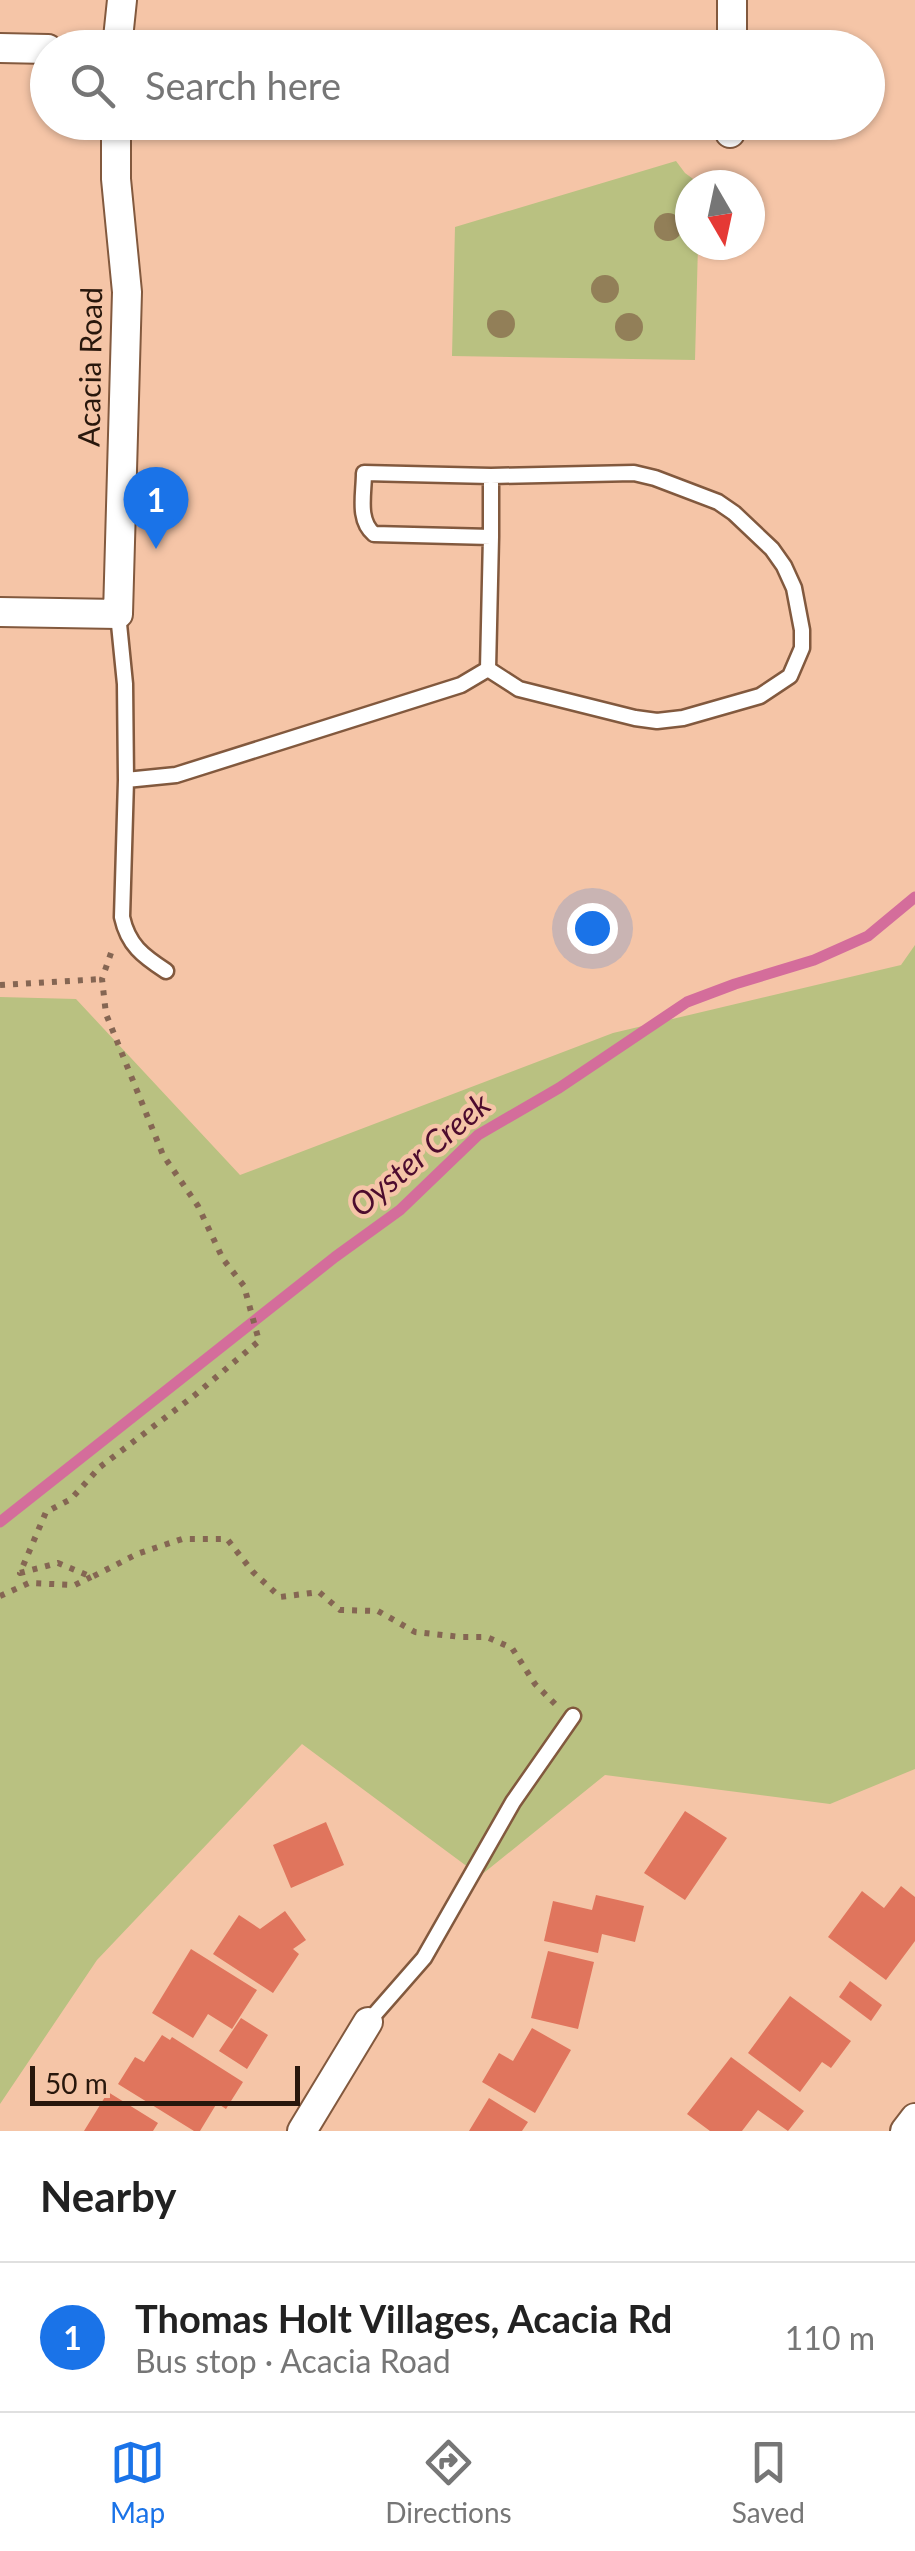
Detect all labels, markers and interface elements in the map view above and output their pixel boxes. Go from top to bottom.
search box [30,30,885,140]
icon: search [65,58,120,113]
text: Search here [145,62,341,108]
north arrow [675,170,765,260]
street label: Acacia Road [70,287,108,447]
pin: 1 [124,466,188,549]
your location [567,903,618,954]
water label: Oyster Creek [341,1083,498,1224]
scale bar [30,2061,300,2106]
text: 50 m [45,2066,108,2100]
text: Nearby [40,2171,177,2221]
text: Thomas Holt Villages, Acacia Rd [135,2295,672,2341]
text: 1 [63,2318,82,2357]
text: 110 m [785,2318,875,2357]
text: Bus stop · Acacia Road [135,2341,451,2380]
tab: Map [110,2435,165,2529]
tab: Directions [385,2435,512,2529]
tab: Saved [732,2435,805,2529]

